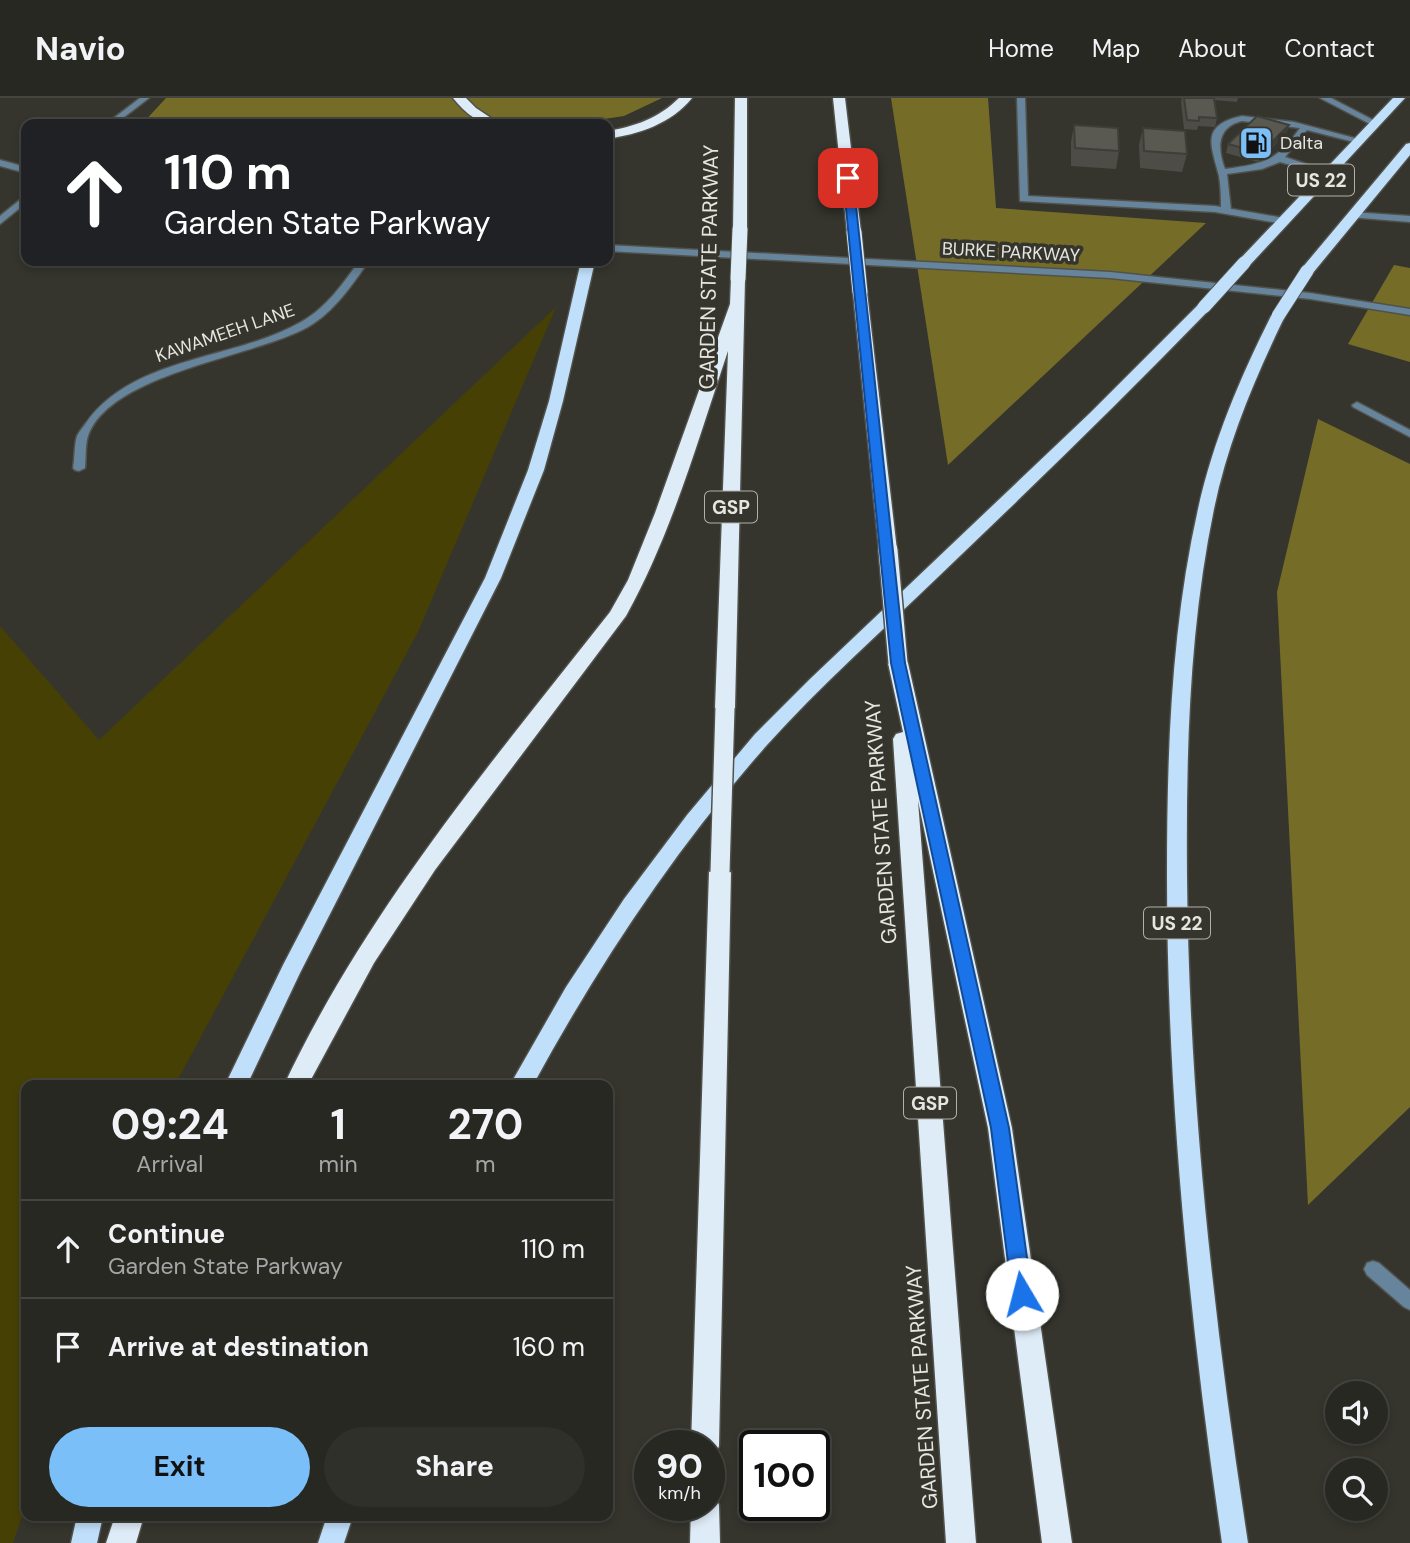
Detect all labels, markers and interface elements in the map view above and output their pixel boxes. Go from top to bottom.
text: Navio [35,27,126,70]
text: Home [988,33,1054,64]
text: Map [1092,33,1140,64]
text: About [1178,33,1247,64]
text: Contact [1285,33,1375,64]
fuel station icon: Dalta [1237,124,1275,162]
place label: Dalta [1280,131,1323,155]
text: 110 m [164,140,292,204]
street label: GARDEN STATE PARKWAY [693,144,725,390]
icon: ahead [49,147,140,238]
pin [818,148,878,208]
icon: arrive [829,159,867,197]
road number: US 22 [1288,164,1354,195]
text: Garden State Parkway [164,202,491,244]
street label: BURKE PARKWAY [941,236,1081,268]
street label: KAWAMEEH LANE [152,298,298,368]
road number: GSP [705,492,757,522]
street label: GARDEN STATE PARKWAY [859,699,903,945]
road number: US 22 [1144,908,1210,938]
road number: GSP [904,1088,956,1119]
text: 09:24 [111,1097,229,1152]
text: 1 [330,1097,346,1152]
text: 270 [447,1097,523,1152]
text: Arrival [136,1149,203,1179]
text: min [319,1149,358,1179]
text: m [475,1149,496,1179]
text: Continue [108,1217,225,1251]
icon: ahead [49,1230,87,1268]
text: 110 m [521,1232,585,1266]
text: Garden State Parkway [108,1251,343,1281]
position arrow [985,1257,1059,1331]
street label: GARDEN STATE PARKWAY [900,1264,944,1510]
icon: arrive [49,1328,87,1366]
text: Arrive at destination [108,1330,369,1364]
text: 160 m [513,1330,585,1364]
map controls [1325,1381,1388,1521]
button: sound [1325,1381,1388,1444]
button: Exit [49,1427,310,1507]
button: Share [324,1427,585,1507]
speed limit sign: 100 [739,1430,830,1521]
text: 90 [656,1443,703,1489]
button: search [1325,1458,1388,1521]
text: km/h [658,1481,701,1505]

